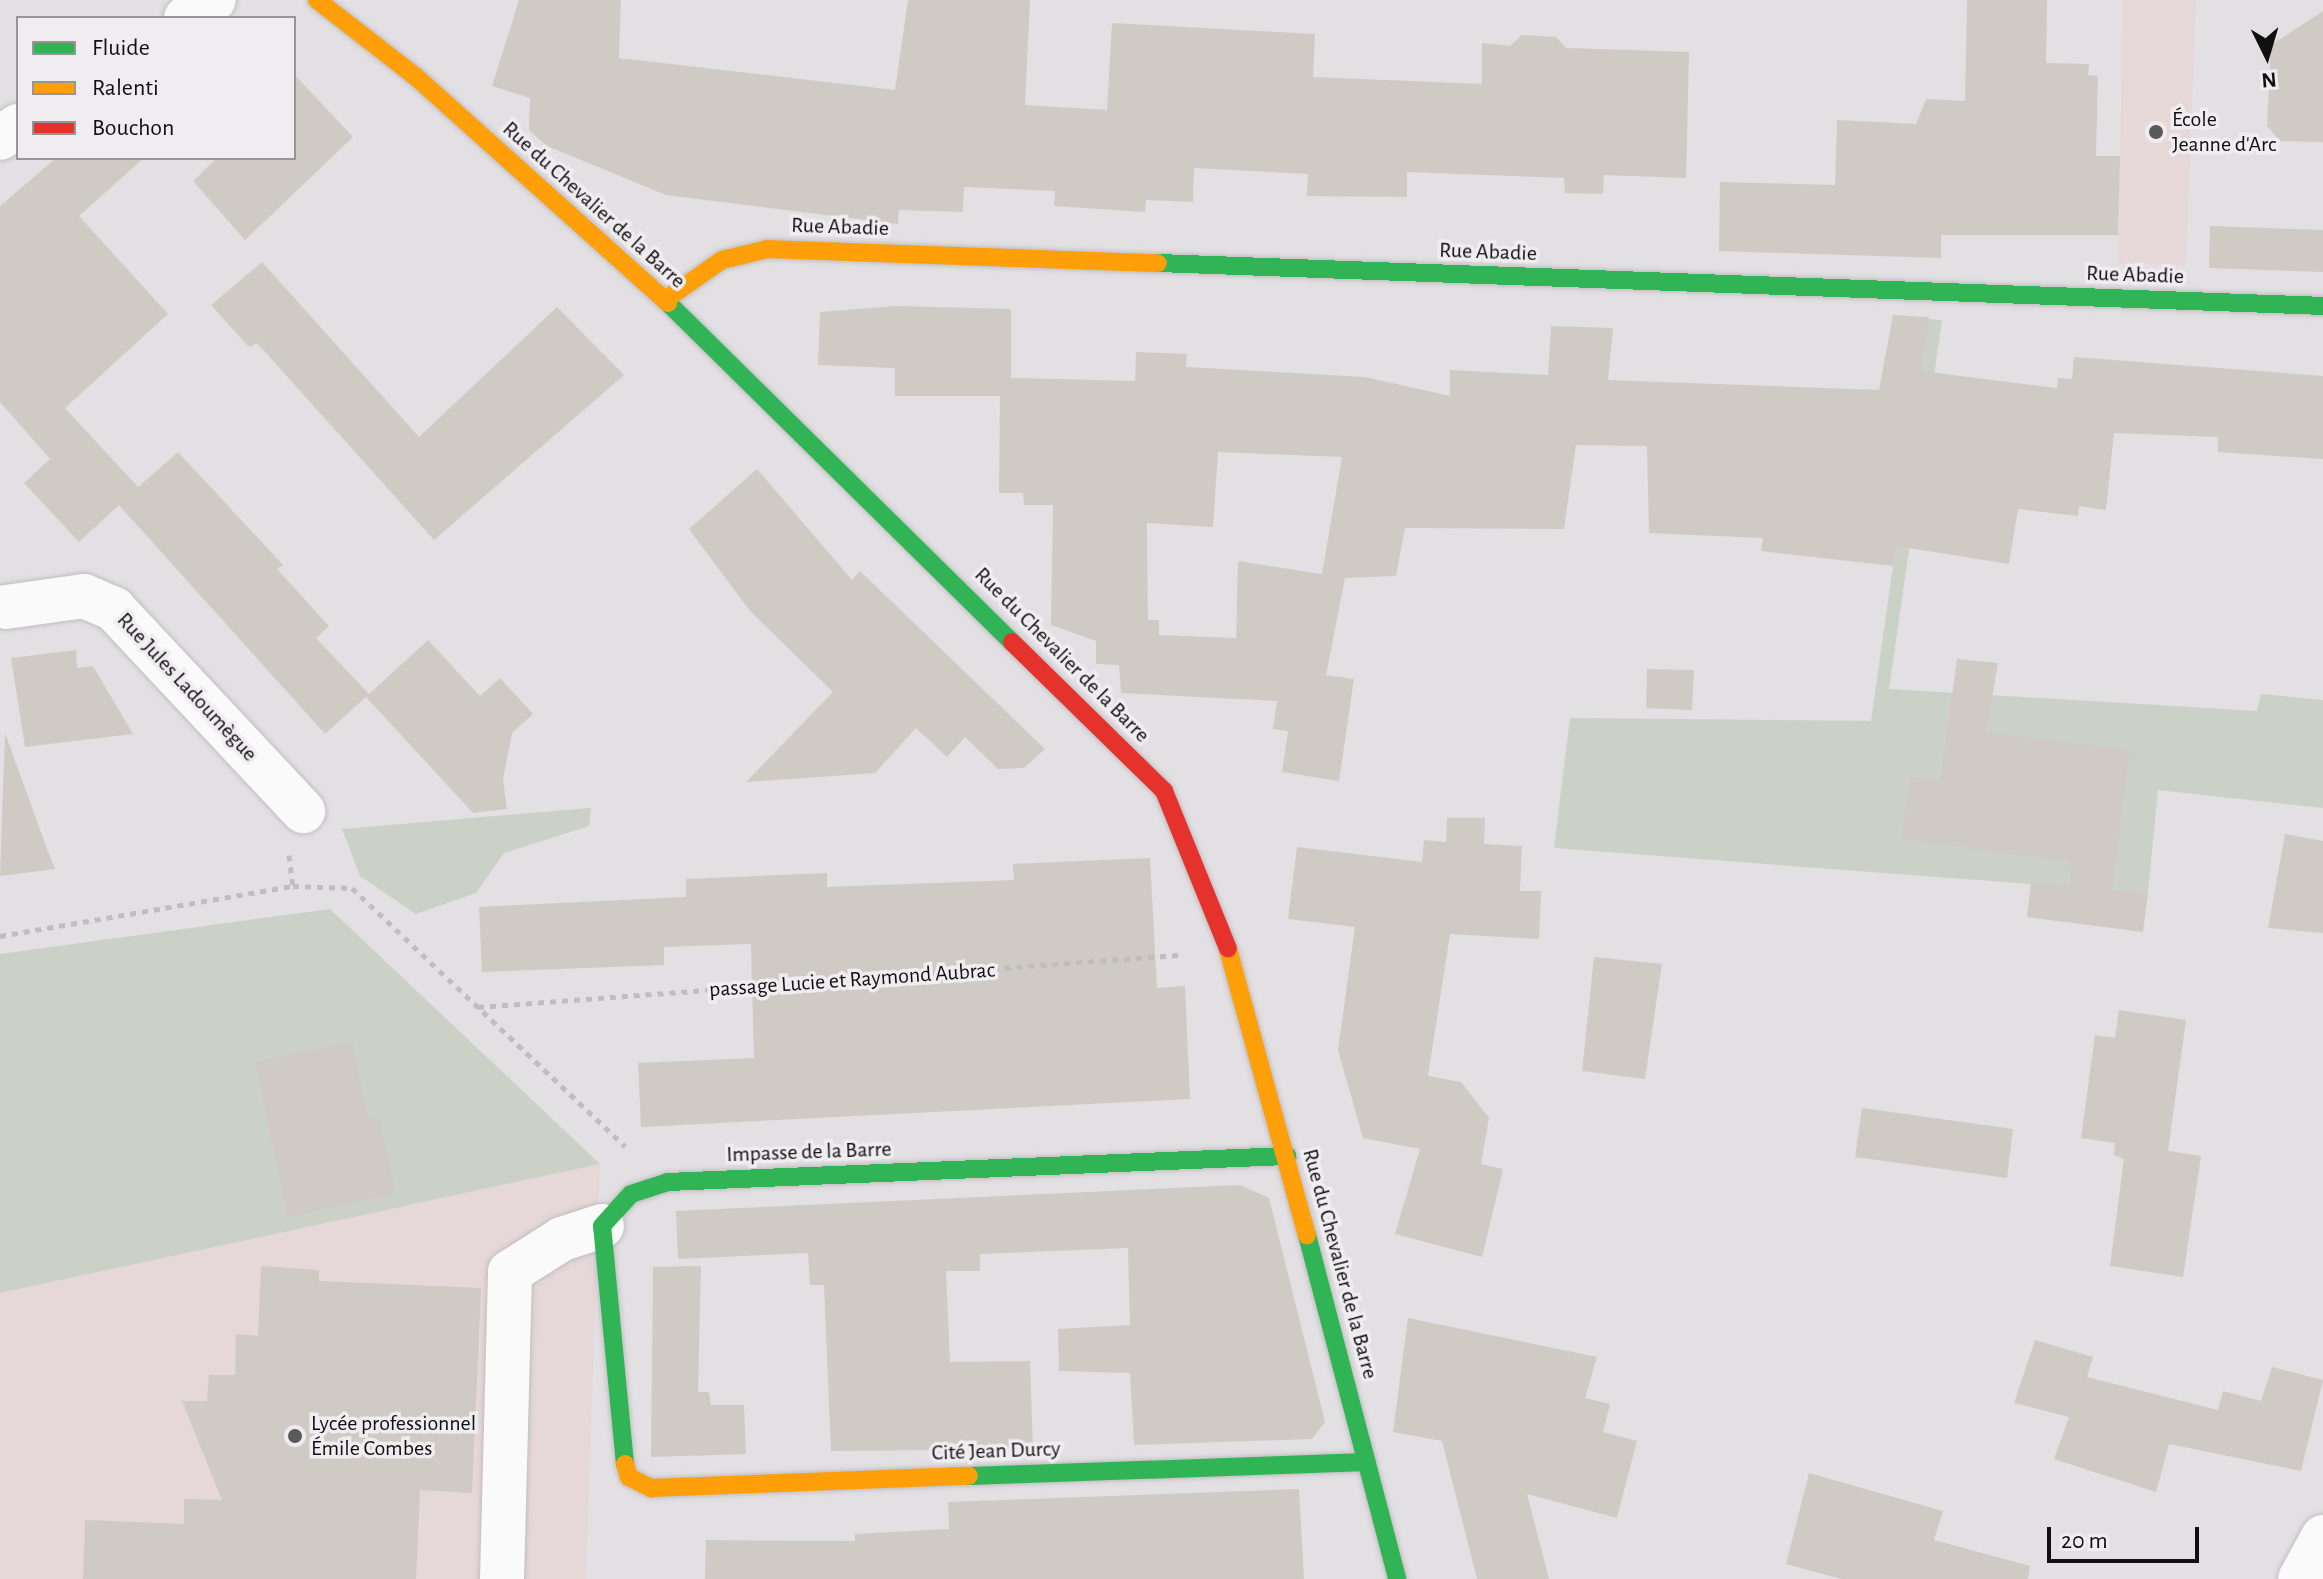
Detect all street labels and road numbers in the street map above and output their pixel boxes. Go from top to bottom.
street label: Rue du Chevalier de la Barre [497,116,691,294]
street label: Rue Abadie [791,212,889,242]
street label: Rue Abadie [1439,237,1537,267]
street label: Rue Abadie [2086,260,2184,290]
street label: Rue du Chevalier de la Barre [969,562,1155,748]
street label: Rue Jules Ladoumègue [111,607,263,767]
street label: passage Lucie et Raymond Aubrac [708,957,996,1003]
street label: Impasse de la Barre [726,1136,892,1168]
street label: Rue du Chevalier de la Barre [1297,1146,1383,1382]
street label: Cité Jean Durcy [931,1436,1061,1466]

